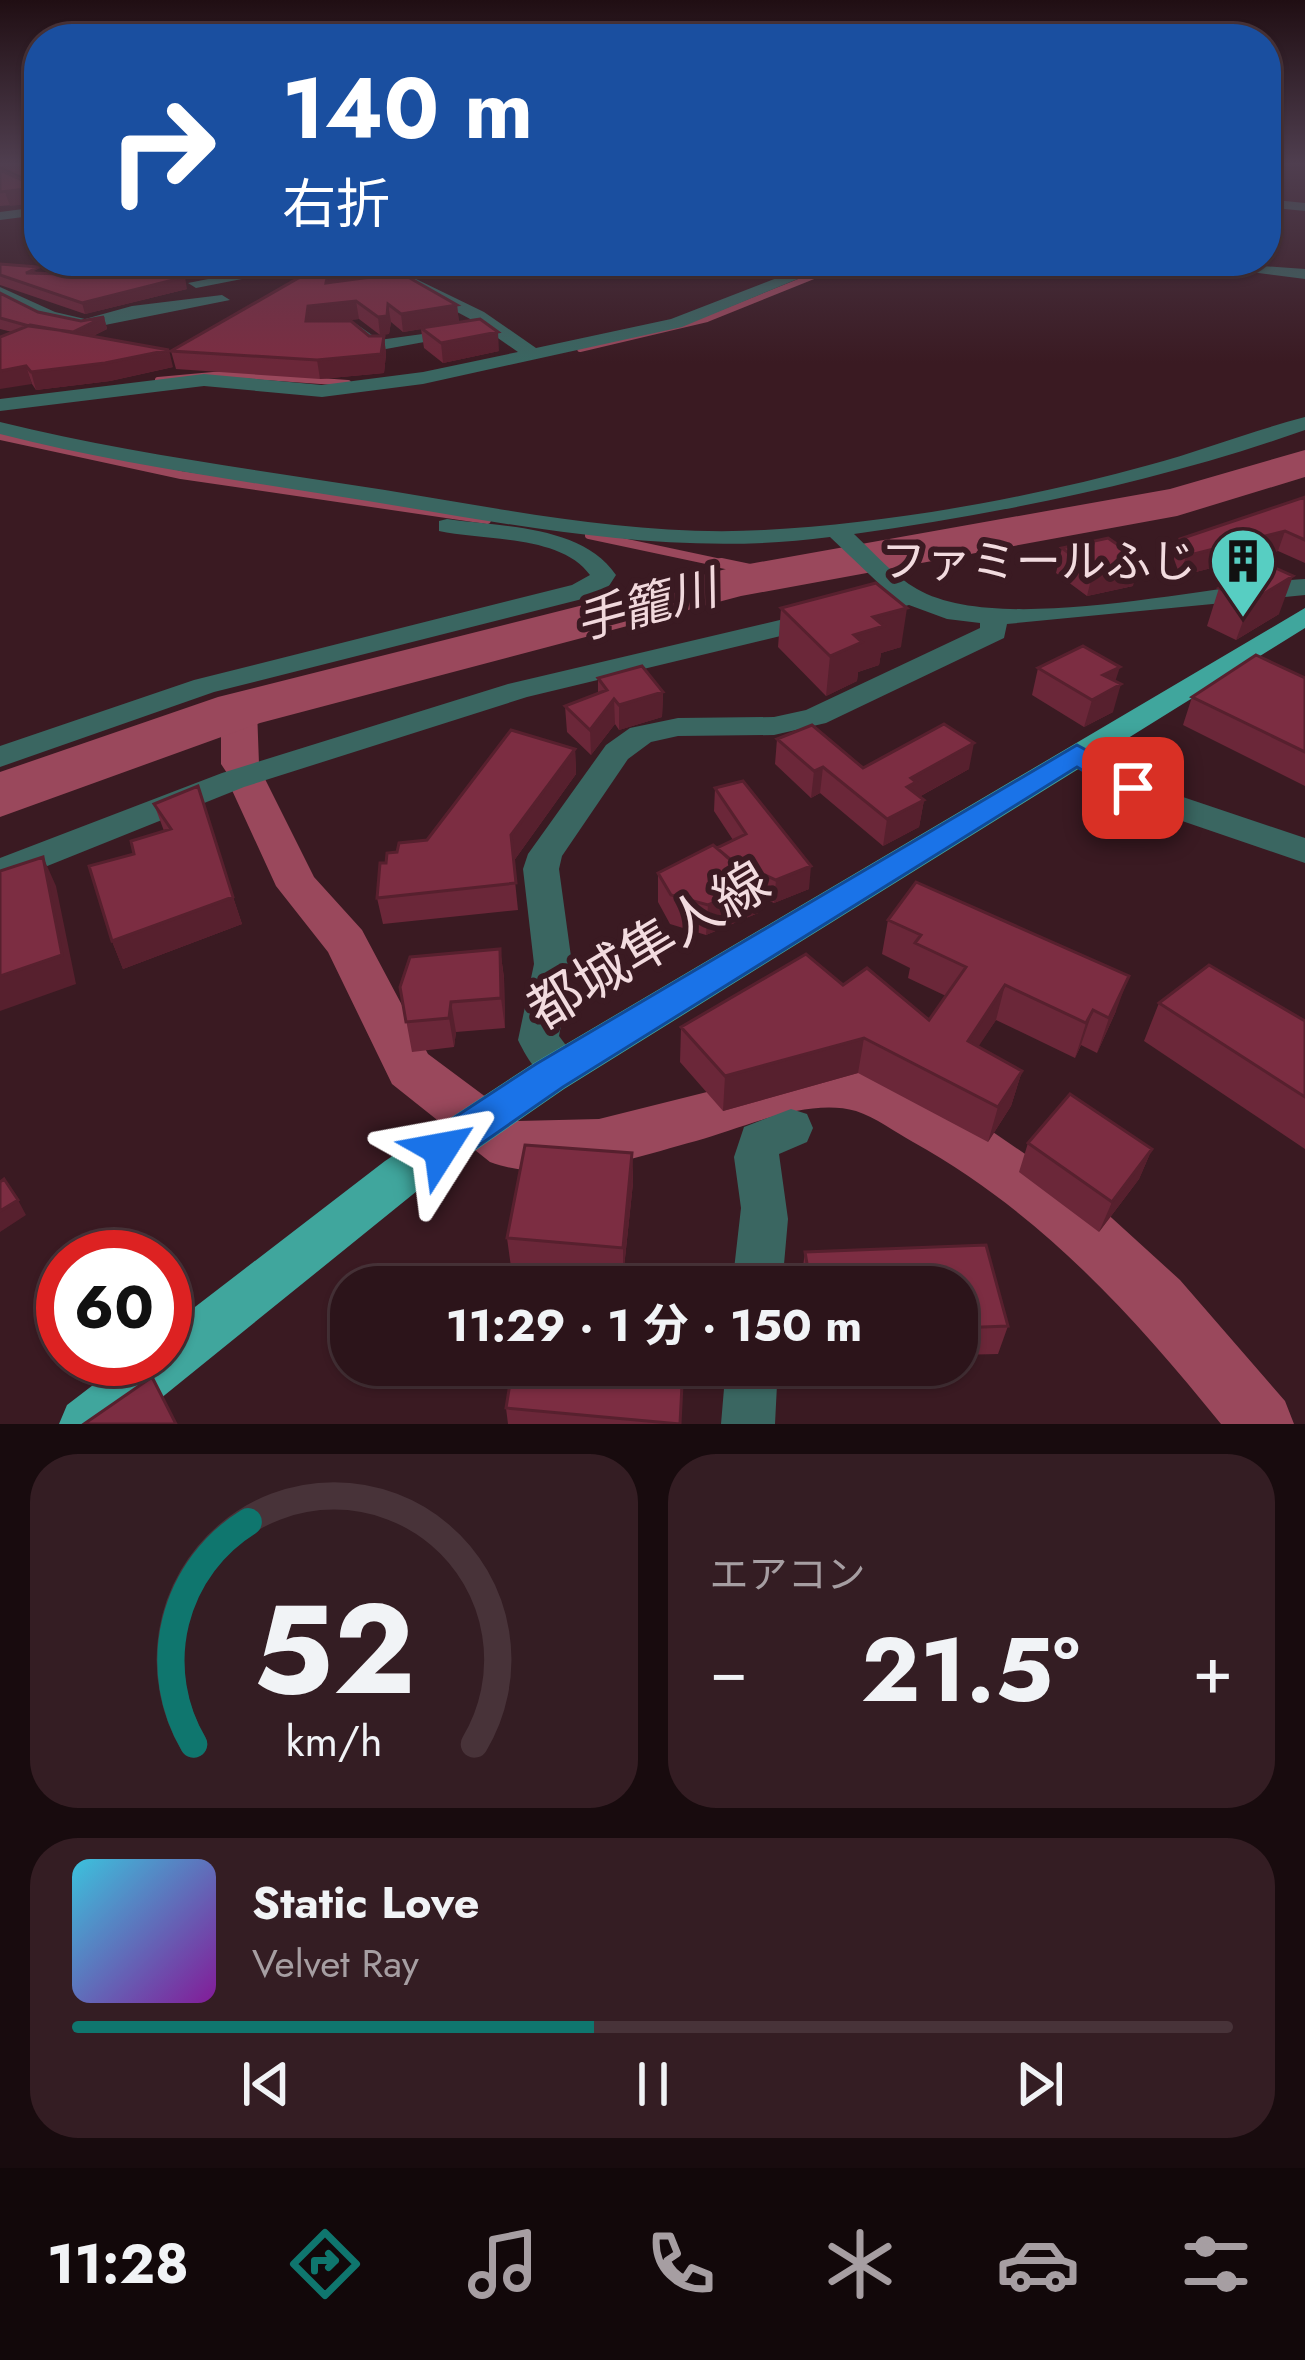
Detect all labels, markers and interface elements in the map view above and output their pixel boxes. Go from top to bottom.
text: 140 m [282,48,533,170]
icon: right [84,72,240,228]
text: 右折 [282,165,390,243]
building icon: ファミールふじ [1208,526,1278,620]
place label: ファミールふじ [881,529,1196,594]
water label: 手籠川 [568,552,729,657]
pin [1082,737,1184,839]
icon: arrive [1100,755,1166,821]
street label: 都城隼人線 [512,842,784,1048]
position arrow [378,1086,504,1212]
speed limit sign: 60 [36,1230,192,1386]
text: 11:29 · 1 分 · 150 m [446,1293,862,1358]
text: エアコン [710,1546,866,1603]
text: 52 [253,1559,415,1740]
text: 21.5° [861,1605,1080,1735]
text: − [710,1622,748,1718]
text: + [1192,1622,1233,1718]
text: km/h [285,1710,382,1772]
text: Static Love [252,1870,480,1935]
text: Velvet Ray [252,1935,419,1992]
icon: previous [233,2051,299,2117]
icon: pause [620,2051,686,2117]
icon: next [1007,2051,1073,2117]
icon: directions [283,2222,367,2306]
icon: music [461,2222,545,2306]
icon: phone [639,2222,723,2306]
icon: climate [818,2222,902,2306]
icon: car [996,2222,1080,2306]
icon: filters [1174,2222,1258,2306]
text: 11:28 [47,2225,189,2303]

